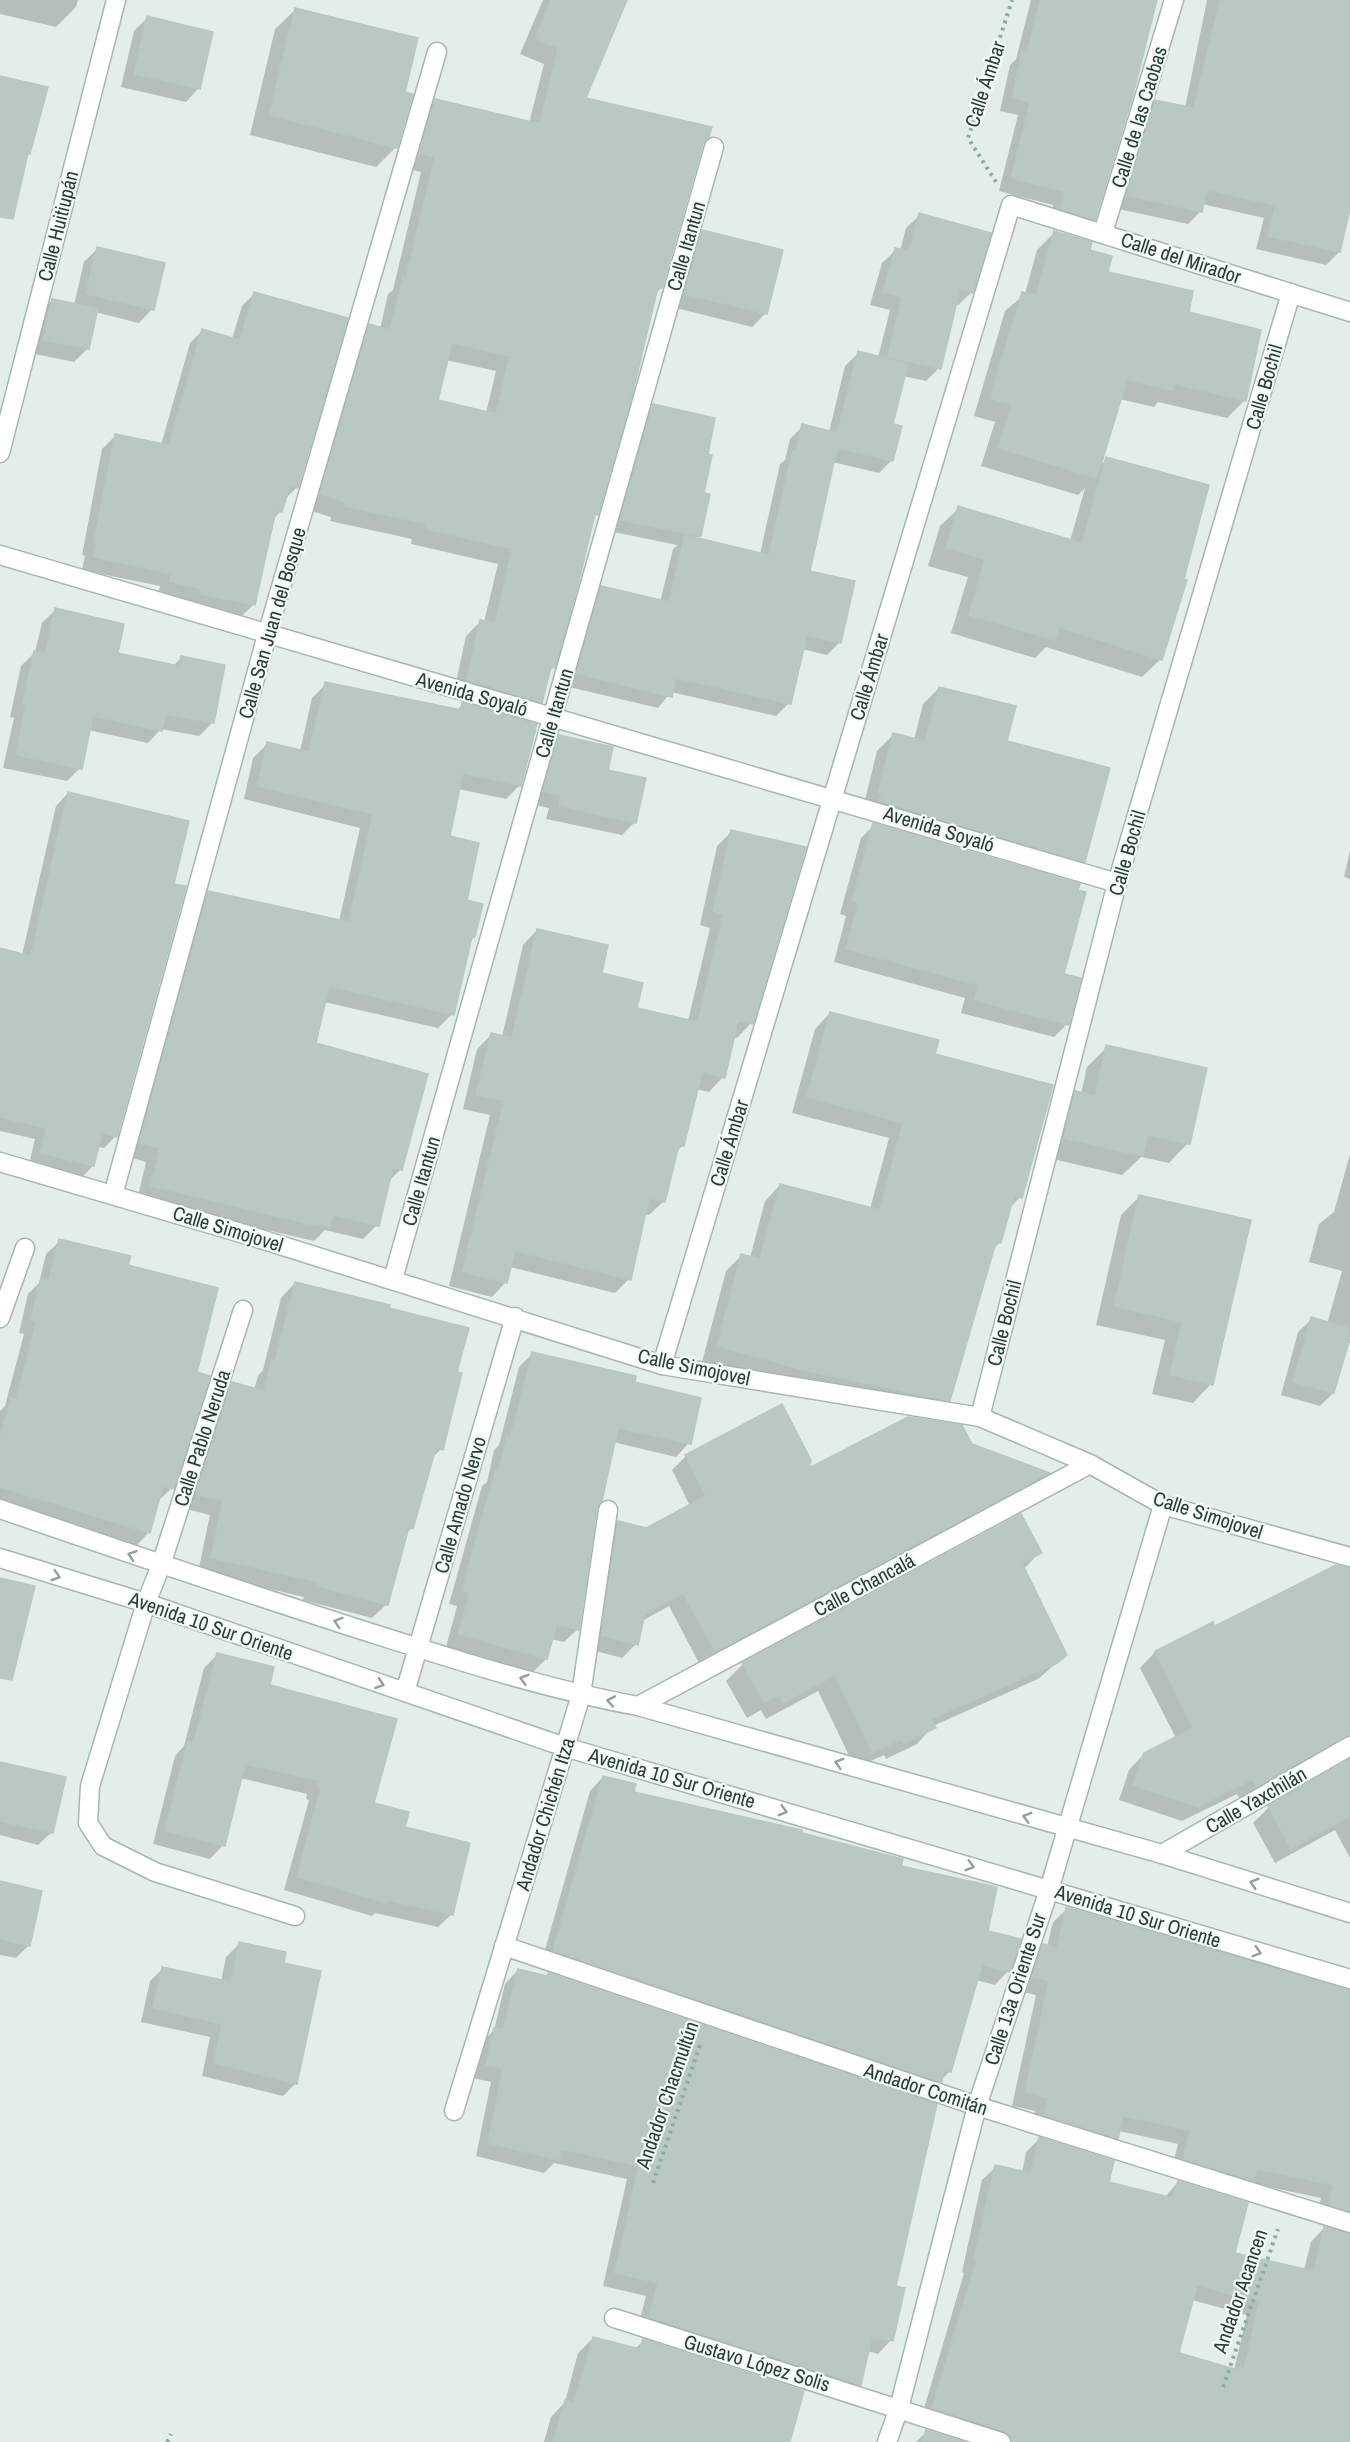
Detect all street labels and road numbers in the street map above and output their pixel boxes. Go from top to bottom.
street label: Calle Ámbar [958,37,1011,130]
street label: Calle de las Caobas [1104,43,1173,191]
street label: Calle Huitiupán [31,168,84,284]
street label: Calle Itantun [660,198,711,294]
street label: Calle del Mirador [1118,225,1245,290]
street label: Calle Bochil [1238,341,1289,433]
street label: Calle San Juan del Bosque [231,524,312,722]
street label: Calle Ámbar [843,630,895,724]
street label: Avenida Soyaló [412,664,531,722]
street label: Calle Itantun [528,665,579,761]
street label: Avenida Soyaló [879,799,998,858]
street label: Calle Bochil [1101,807,1152,899]
street label: Calle Ámbar [703,1096,755,1190]
street label: Calle Itantun [395,1133,446,1229]
street label: Calle Simojovel [170,1199,287,1258]
street label: Calle Bochil [980,1277,1027,1369]
street label: Calle Simojovel [636,1341,753,1392]
street label: Calle Pablo Neruda [167,1366,236,1510]
street label: Calle Amado Nervo [427,1433,492,1576]
street label: Calle Simojovel [1150,1484,1266,1545]
street label: Calle Chancalá [808,1547,919,1623]
street label: Avenida 10 Sur Oriente [124,1584,297,1666]
street label: Andador Chichén Itza [508,1734,581,1895]
street label: Avenida 10 Sur Oriente [585,1741,759,1814]
street label: Calle Yaxchilán [1200,1760,1311,1839]
street label: Avenida 10 Sur Oriente [1051,1877,1224,1954]
street label: Calle 13a Oriente Sur [977,1909,1052,2068]
street label: Andador Chacmultún [628,2018,704,2173]
street label: Andador Comitán [860,2056,991,2121]
street label: Andador Acancen [1205,2225,1273,2357]
street label: Gustavo López Solis [681,2327,833,2398]

